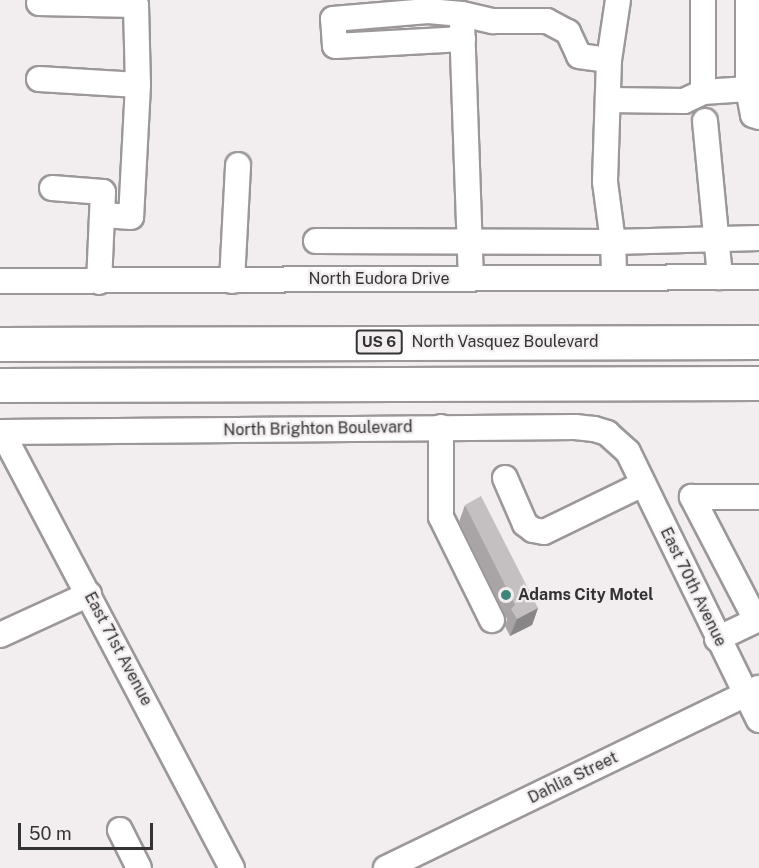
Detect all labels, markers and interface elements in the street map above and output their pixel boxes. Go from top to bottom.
street label: North Eudora Drive [308,269,450,289]
road number: US 6 [355,330,403,354]
street label: North Vasquez Boulevard [411,332,599,352]
street label: North Brighton Boulevard [223,418,413,440]
street label: East 70th Avenue [656,524,730,650]
place label: Adams City Motel [518,585,654,605]
marker: Adams City Motel [499,588,513,602]
street label: East 71st Avenue [80,589,156,709]
street label: Dahlia Street [525,748,621,808]
scale bar [21,811,156,849]
text: 50 m [29,823,72,844]

